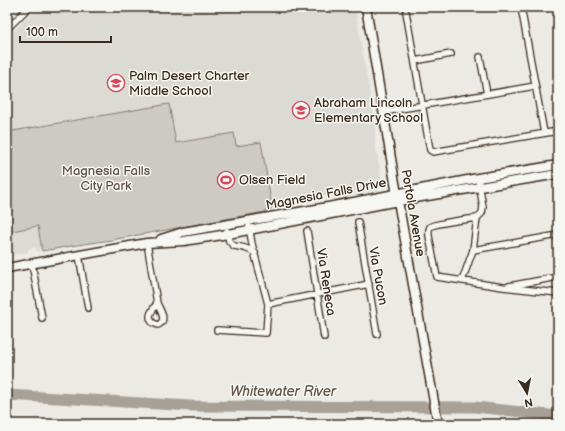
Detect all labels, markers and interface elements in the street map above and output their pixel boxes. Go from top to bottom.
scale bar [20,18,111,44]
text: 100 m [26,25,58,40]
place label: Palm Desert Charter Middle School [129,68,250,99]
school or university icon: Palm Desert Charter Middle School [106,73,126,93]
place label: Abraham Lincoln Elementary School [314,95,423,126]
school or university icon: Abraham Lincoln Elementary School [291,100,311,120]
park label: Magnesia Falls City Park [62,163,151,194]
street label: Portola Avenue [397,168,429,258]
sports icon: Olsen Field [216,170,236,190]
place label: Olsen Field [239,172,306,188]
street label: Magnesia Falls Drive [264,174,388,214]
street label: Via Pucon [365,246,391,306]
street label: Via Reneca [313,247,339,317]
north arrow [507,373,547,413]
water label: Whitewater River [230,383,337,400]
text: N [523,395,534,409]

